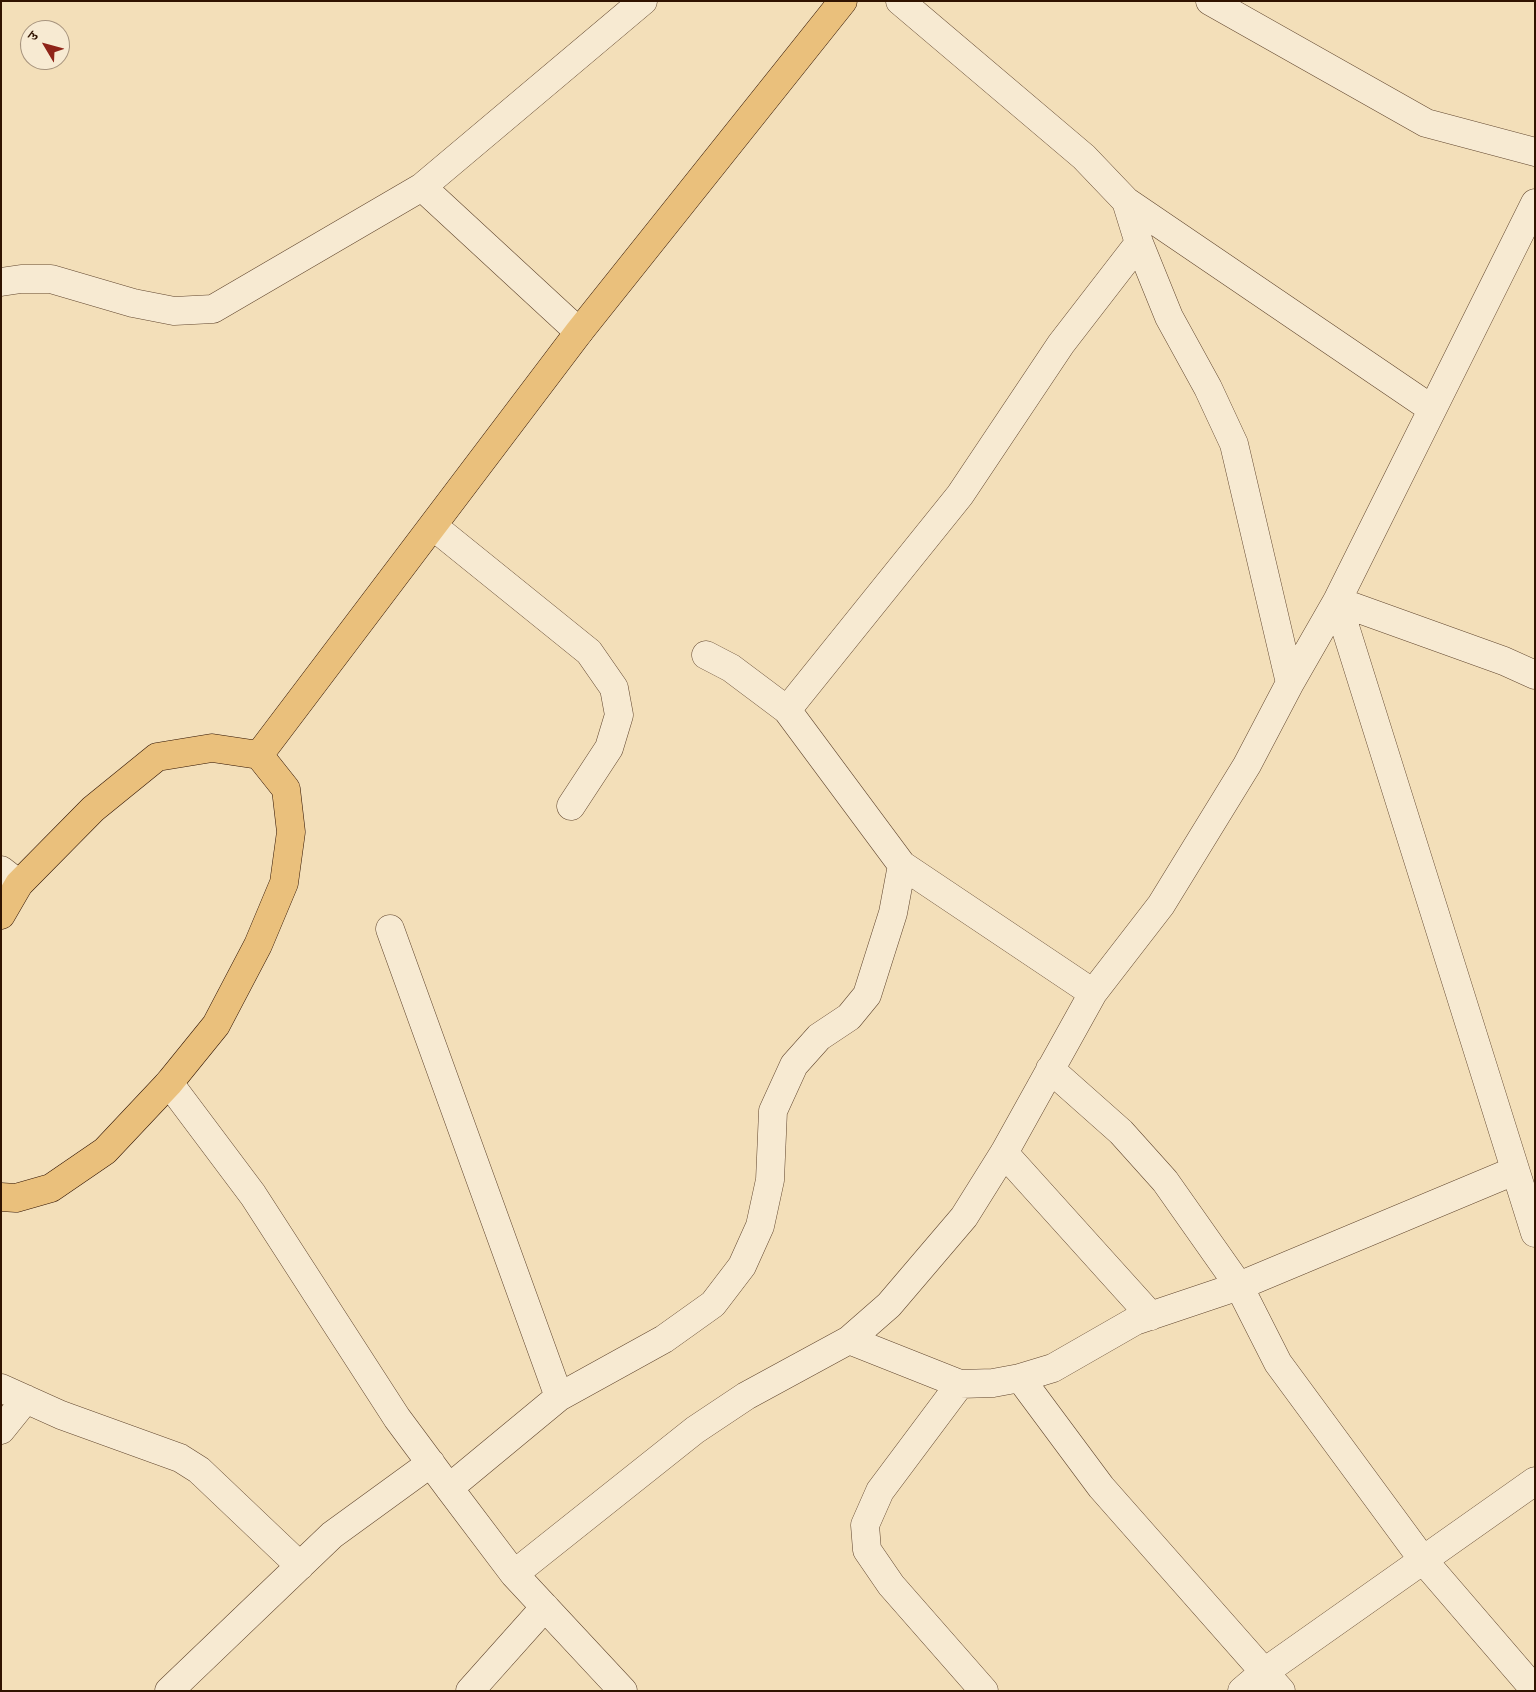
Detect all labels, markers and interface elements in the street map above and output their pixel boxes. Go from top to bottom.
north arrow [20,20,70,70]
text: उ [24,28,43,45]

